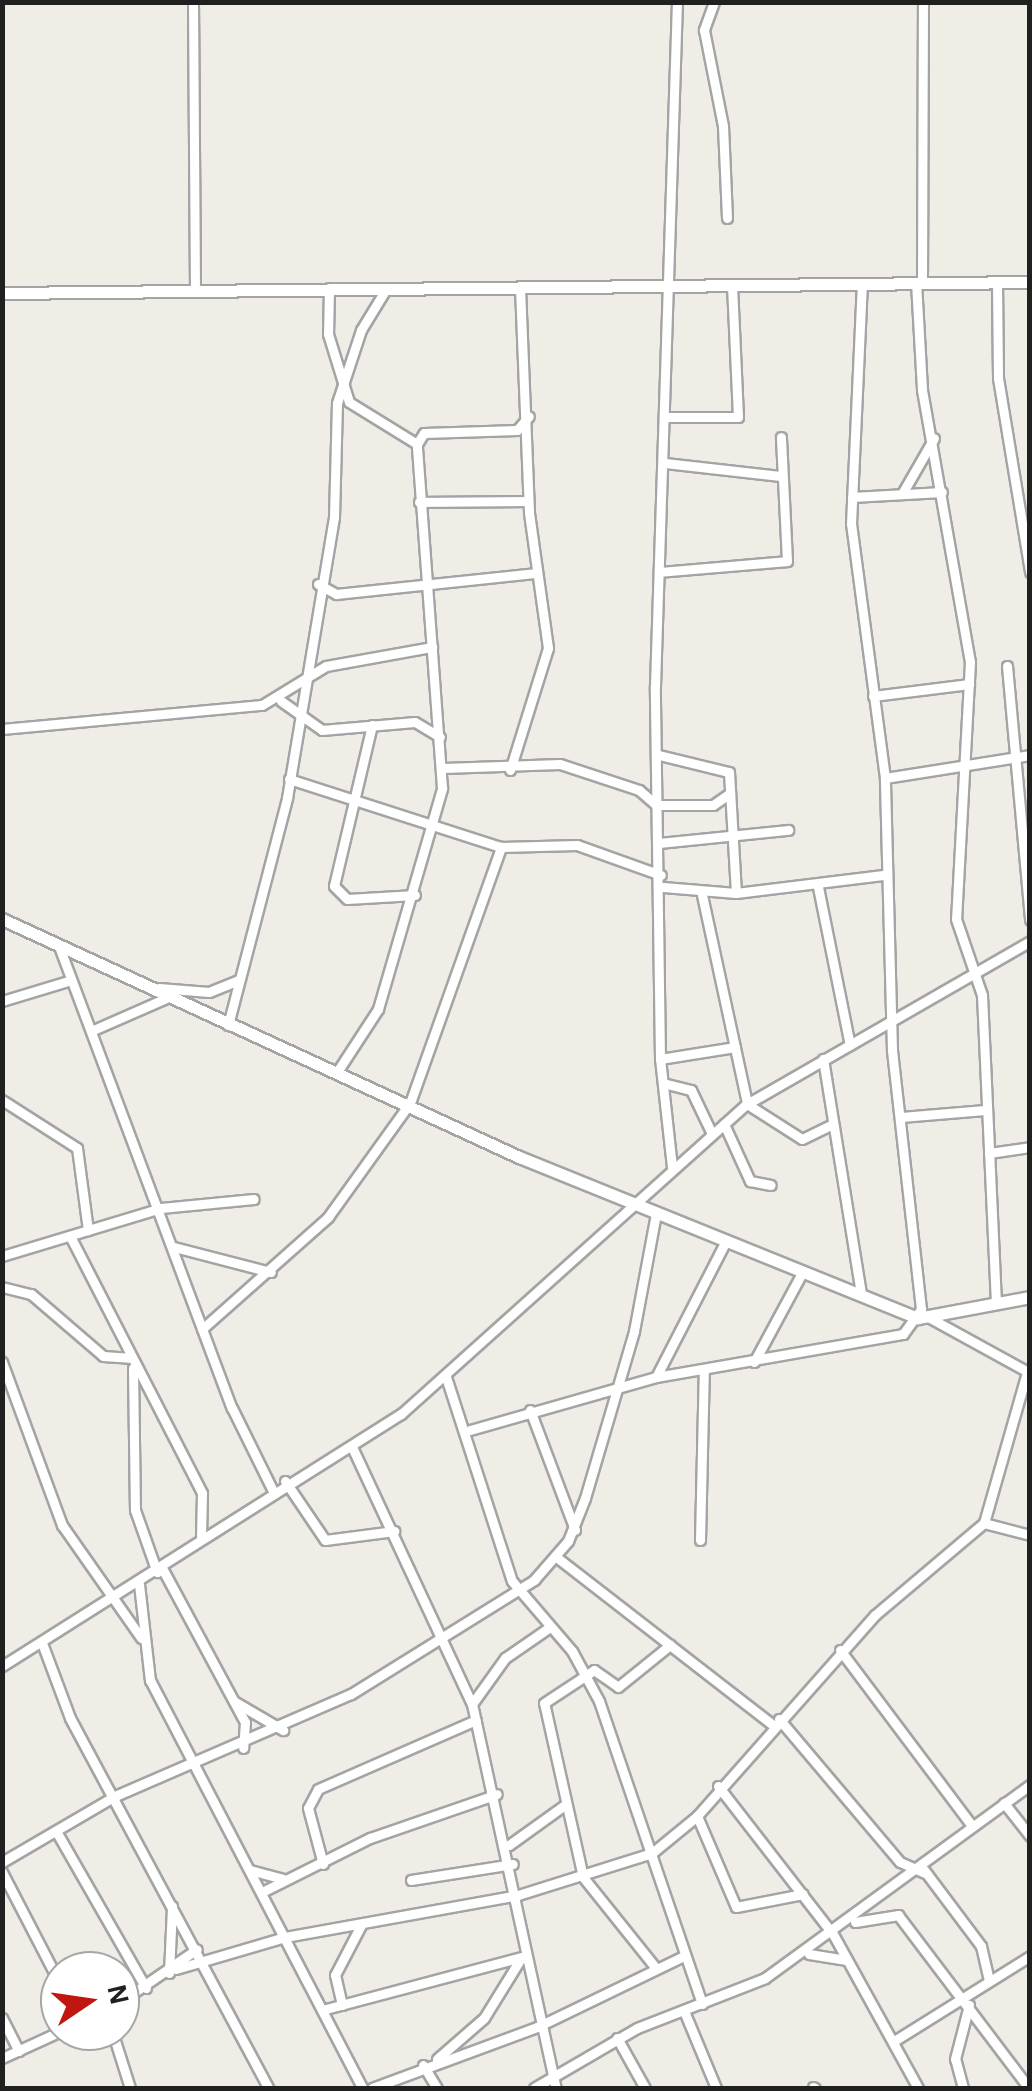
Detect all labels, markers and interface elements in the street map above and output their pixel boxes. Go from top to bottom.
north arrow [40,1951,140,2051]
text: N [101,1982,133,2007]

